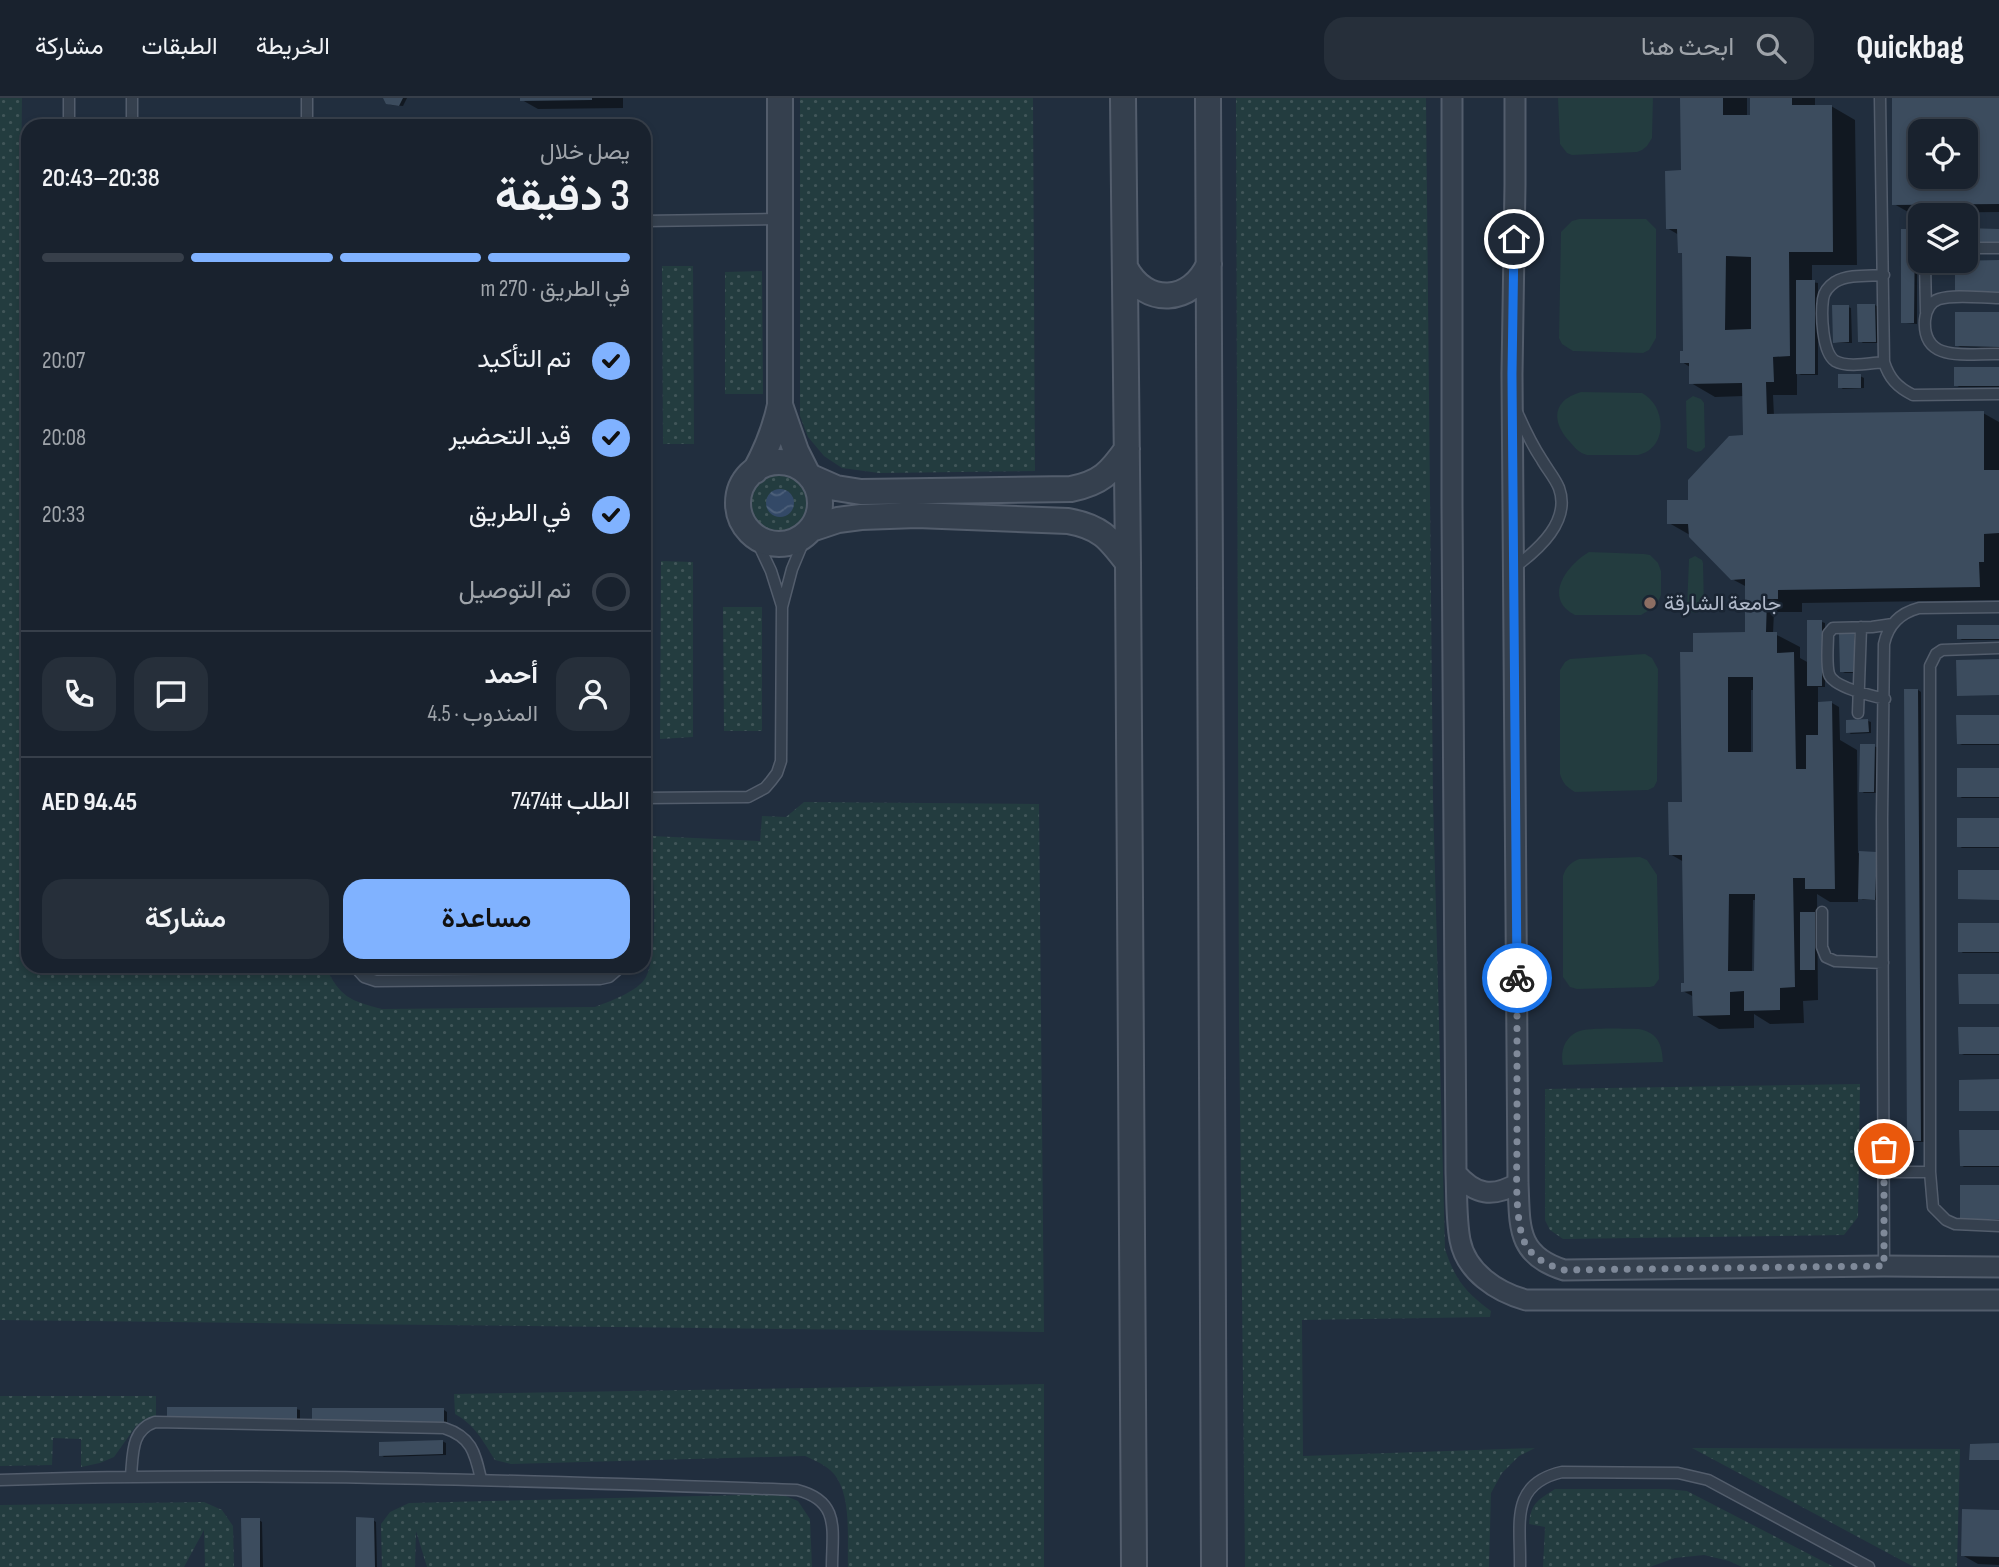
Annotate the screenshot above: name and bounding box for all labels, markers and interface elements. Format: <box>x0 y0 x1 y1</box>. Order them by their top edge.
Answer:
search box <box>1324 17 1814 80</box>
text: Quickbag <box>1856 28 1964 68</box>
icon: search <box>1752 29 1790 67</box>
text: مشاركة <box>35 32 103 61</box>
text: الطبقات <box>141 32 218 61</box>
text: الخريطة <box>256 32 330 61</box>
text: ابحث هنا <box>1641 32 1734 63</box>
map controls <box>1908 119 1978 273</box>
button: locate <box>1908 119 1978 189</box>
text: يصل خلال <box>540 138 630 166</box>
text: 20:38–20:43 <box>42 163 160 194</box>
text: 3 دقيقة <box>495 169 630 224</box>
button: layers <box>1908 203 1978 273</box>
pin <box>1484 209 1544 269</box>
icon: home <box>1495 220 1533 258</box>
text: في الطريق · 270 m <box>480 275 630 303</box>
icon: check <box>592 342 630 380</box>
text: تم التأكيد <box>477 344 571 375</box>
text: 20:07 <box>42 347 85 375</box>
icon: check <box>592 419 630 457</box>
text: قيد التحضير <box>448 421 571 452</box>
text: 20:08 <box>42 424 86 452</box>
icon: check <box>592 496 630 534</box>
text: في الطريق <box>469 498 571 529</box>
text: 20:33 <box>42 501 85 529</box>
text: تم التوصيل <box>459 575 571 606</box>
place label: جامعة الشارقة <box>1664 591 1781 616</box>
marker: جامعة الشارقة <box>1642 595 1658 611</box>
button: phone <box>42 657 116 731</box>
button: chat <box>134 657 208 731</box>
button: person <box>556 657 630 731</box>
text: أحمد <box>485 660 538 691</box>
text: المندوب · 4.5 <box>428 700 538 728</box>
text: الطلب #7474 <box>511 786 630 817</box>
text: AED 94.45 <box>42 787 137 818</box>
button: مشاركة <box>42 879 329 959</box>
button: مساعدة <box>343 879 630 959</box>
courier <box>1482 943 1552 1013</box>
icon: bike <box>1498 959 1536 997</box>
pin <box>1854 1119 1914 1179</box>
icon: bag <box>1865 1130 1903 1168</box>

